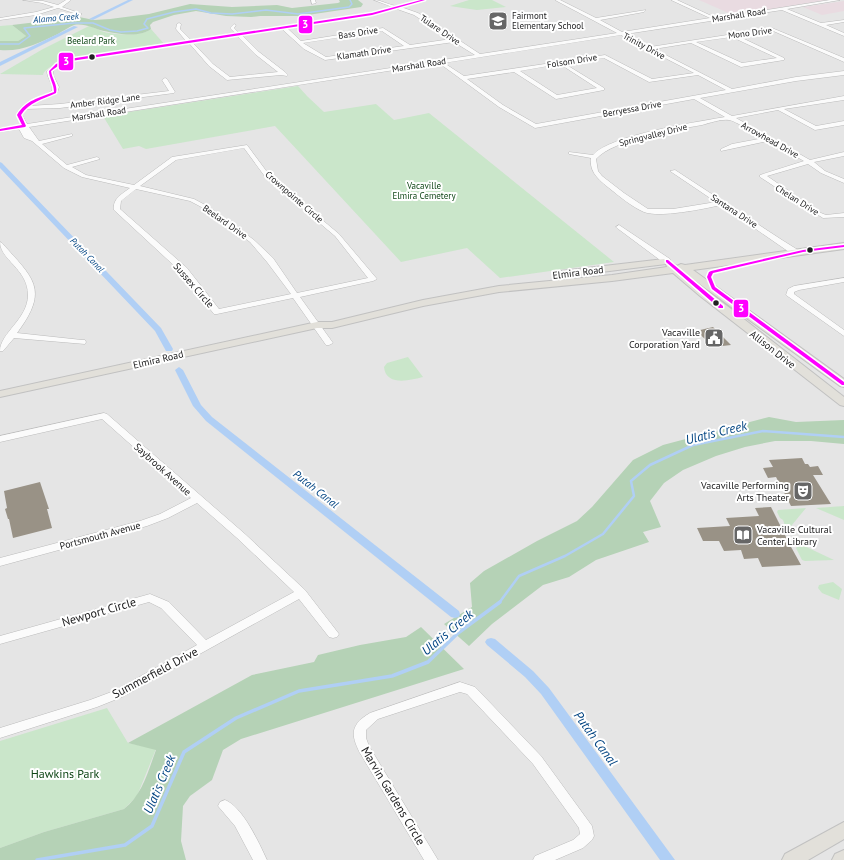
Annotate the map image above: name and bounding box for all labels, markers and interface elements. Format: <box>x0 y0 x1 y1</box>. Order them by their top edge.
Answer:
street label: Marshall Road <box>711 5 767 24</box>
water label: Alamo Creek <box>32 10 80 25</box>
school or university icon: Fairmont Elementary School <box>487 10 509 32</box>
place label: Fairmont Elementary School <box>512 10 584 31</box>
street label: Tulare Drive <box>418 12 463 47</box>
line badge: 3 <box>298 15 313 34</box>
text: 3 <box>302 17 308 31</box>
street label: Bass Drive <box>337 24 379 41</box>
street label: Mono Drive <box>727 24 773 41</box>
street label: Trinity Drive <box>621 30 668 61</box>
park label: Beelard Park <box>67 35 116 46</box>
street label: Klamath Drive <box>336 43 392 62</box>
street label: Folsom Drive <box>546 51 598 70</box>
line badge: 3 <box>58 52 74 71</box>
unlabelled marker <box>87 52 97 62</box>
text: 3 <box>63 54 69 68</box>
street label: Marshall Road <box>391 55 447 74</box>
street label: Amber Ridge Lane <box>69 91 141 110</box>
street label: Berryessa Drive <box>602 98 662 119</box>
street label: Marshall Road <box>71 104 127 123</box>
street label: Arrowhead Drive <box>740 119 801 160</box>
street label: Springvalley Drive <box>618 121 688 148</box>
street label: Crownpointe Circle <box>263 168 326 225</box>
park label: Vacaville Elmira Cemetery <box>392 180 456 201</box>
street label: Chelan Drive <box>773 182 821 218</box>
street label: Santana Drive <box>709 191 760 230</box>
street label: Beelard Drive <box>201 202 250 241</box>
water label: Putah Canal <box>68 235 107 275</box>
unlabelled marker <box>805 245 815 255</box>
street label: Sussex Circle <box>170 260 217 311</box>
street label: Elmira Road <box>552 263 604 282</box>
unlabelled marker <box>711 298 721 308</box>
line badge: 3 <box>733 299 749 318</box>
text: 3 <box>738 301 744 315</box>
place label: Vacaville Corporation Yard <box>629 326 700 351</box>
public building icon: Vacaville Corporation Yard <box>703 327 725 349</box>
street label: Allison Drive <box>747 327 798 371</box>
street label: Elmira Road <box>132 347 185 372</box>
water label: Ulatis Creek <box>684 416 750 448</box>
street label: Saybrook Avenue <box>131 440 194 498</box>
water label: Putah Canal <box>290 467 342 511</box>
place label: Vacaville Performing Arts Theater <box>700 479 790 504</box>
theatre icon: Vacaville Performing Arts Theater <box>792 480 814 502</box>
street label: Portsmouth Avenue <box>58 518 142 553</box>
place label: Vacaville Cultural Center Library <box>756 523 832 548</box>
library icon: Vacaville Cultural Center Library <box>732 524 754 546</box>
street label: Newport Circle <box>60 594 138 629</box>
water label: Ulatis Creek <box>418 605 478 659</box>
street label: Summerfield Drive <box>109 644 200 702</box>
water label: Putah Canal <box>570 707 622 769</box>
street label: Marvin Gardens Circle <box>358 744 429 848</box>
water label: Ulatis Creek <box>139 751 180 816</box>
park label: Hawkins Park <box>31 766 100 781</box>

